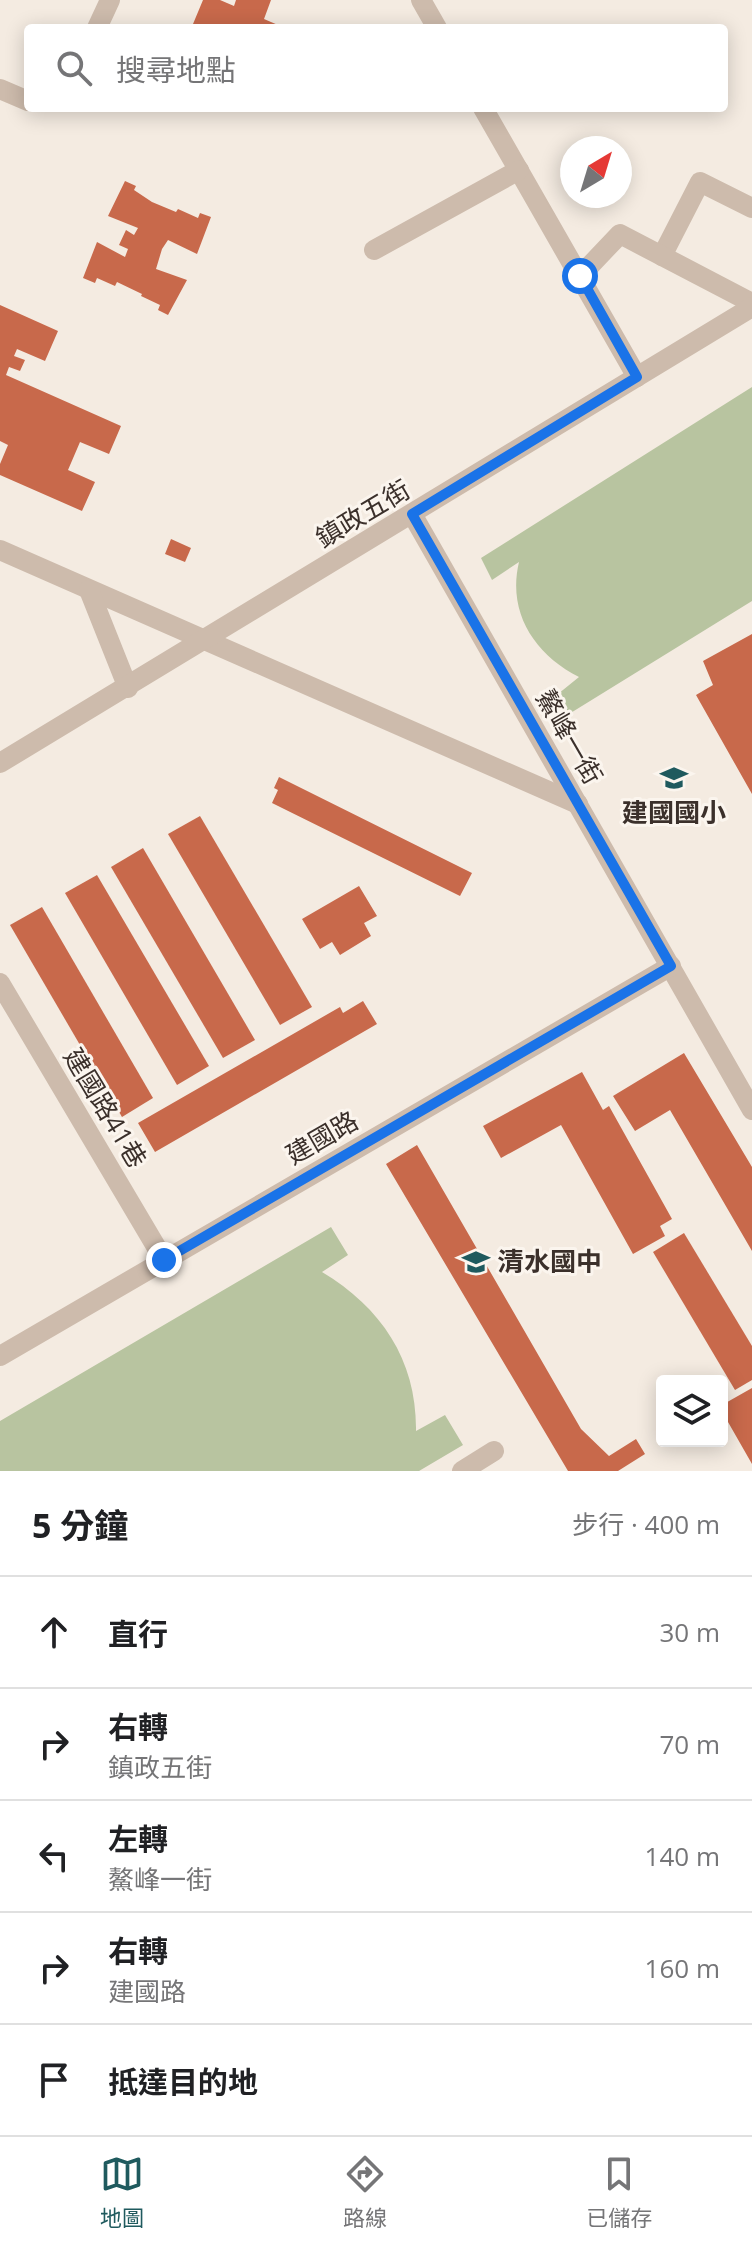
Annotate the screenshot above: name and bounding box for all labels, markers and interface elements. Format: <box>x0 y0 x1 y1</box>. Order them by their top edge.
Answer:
search box <box>24 24 728 112</box>
icon: search <box>52 46 96 90</box>
text: 搜尋地點 <box>116 49 236 90</box>
north arrow <box>560 136 632 208</box>
route start <box>562 258 598 294</box>
street label: 鎮政五街 <box>309 471 416 555</box>
street label: 鰲峰一街 <box>528 682 611 791</box>
school or university icon: 建國國小 <box>659 763 689 793</box>
place label: 建國國小 <box>622 794 726 830</box>
street label: 建國路41巷 <box>56 1041 156 1174</box>
street label: 建國路 <box>279 1102 364 1172</box>
route end <box>146 1242 182 1278</box>
place label: 清水國中 <box>498 1243 602 1279</box>
school or university icon: 清水國中 <box>461 1247 491 1277</box>
map controls <box>656 1375 728 1447</box>
button: layers <box>656 1375 728 1447</box>
text: 5 分鐘 <box>32 1502 128 1548</box>
text: 步行 · 400 m <box>572 1506 720 1542</box>
icon: ahead <box>32 1610 76 1654</box>
text: 直行 <box>108 1613 168 1654</box>
text: 30 m <box>659 1614 720 1650</box>
text: 右轉 <box>108 1706 168 1747</box>
icon: right <box>32 1722 76 1766</box>
text: 70 m <box>659 1726 720 1762</box>
text: 鎮政五街 <box>108 1749 212 1785</box>
text: 左轉 <box>108 1818 168 1859</box>
icon: left <box>32 1834 76 1878</box>
text: 140 m <box>645 1838 720 1874</box>
text: 鰲峰一街 <box>108 1861 212 1897</box>
text: 右轉 <box>108 1930 168 1971</box>
icon: right <box>32 1946 76 1990</box>
text: 160 m <box>645 1950 720 1986</box>
text: 建國路 <box>108 1973 186 2009</box>
icon: arrive <box>32 2058 76 2102</box>
text: 抵達目的地 <box>108 2061 258 2102</box>
tab: 地圖 <box>100 2152 144 2232</box>
tab: 路線 <box>343 2152 387 2232</box>
tab: 已儲存 <box>586 2152 652 2232</box>

